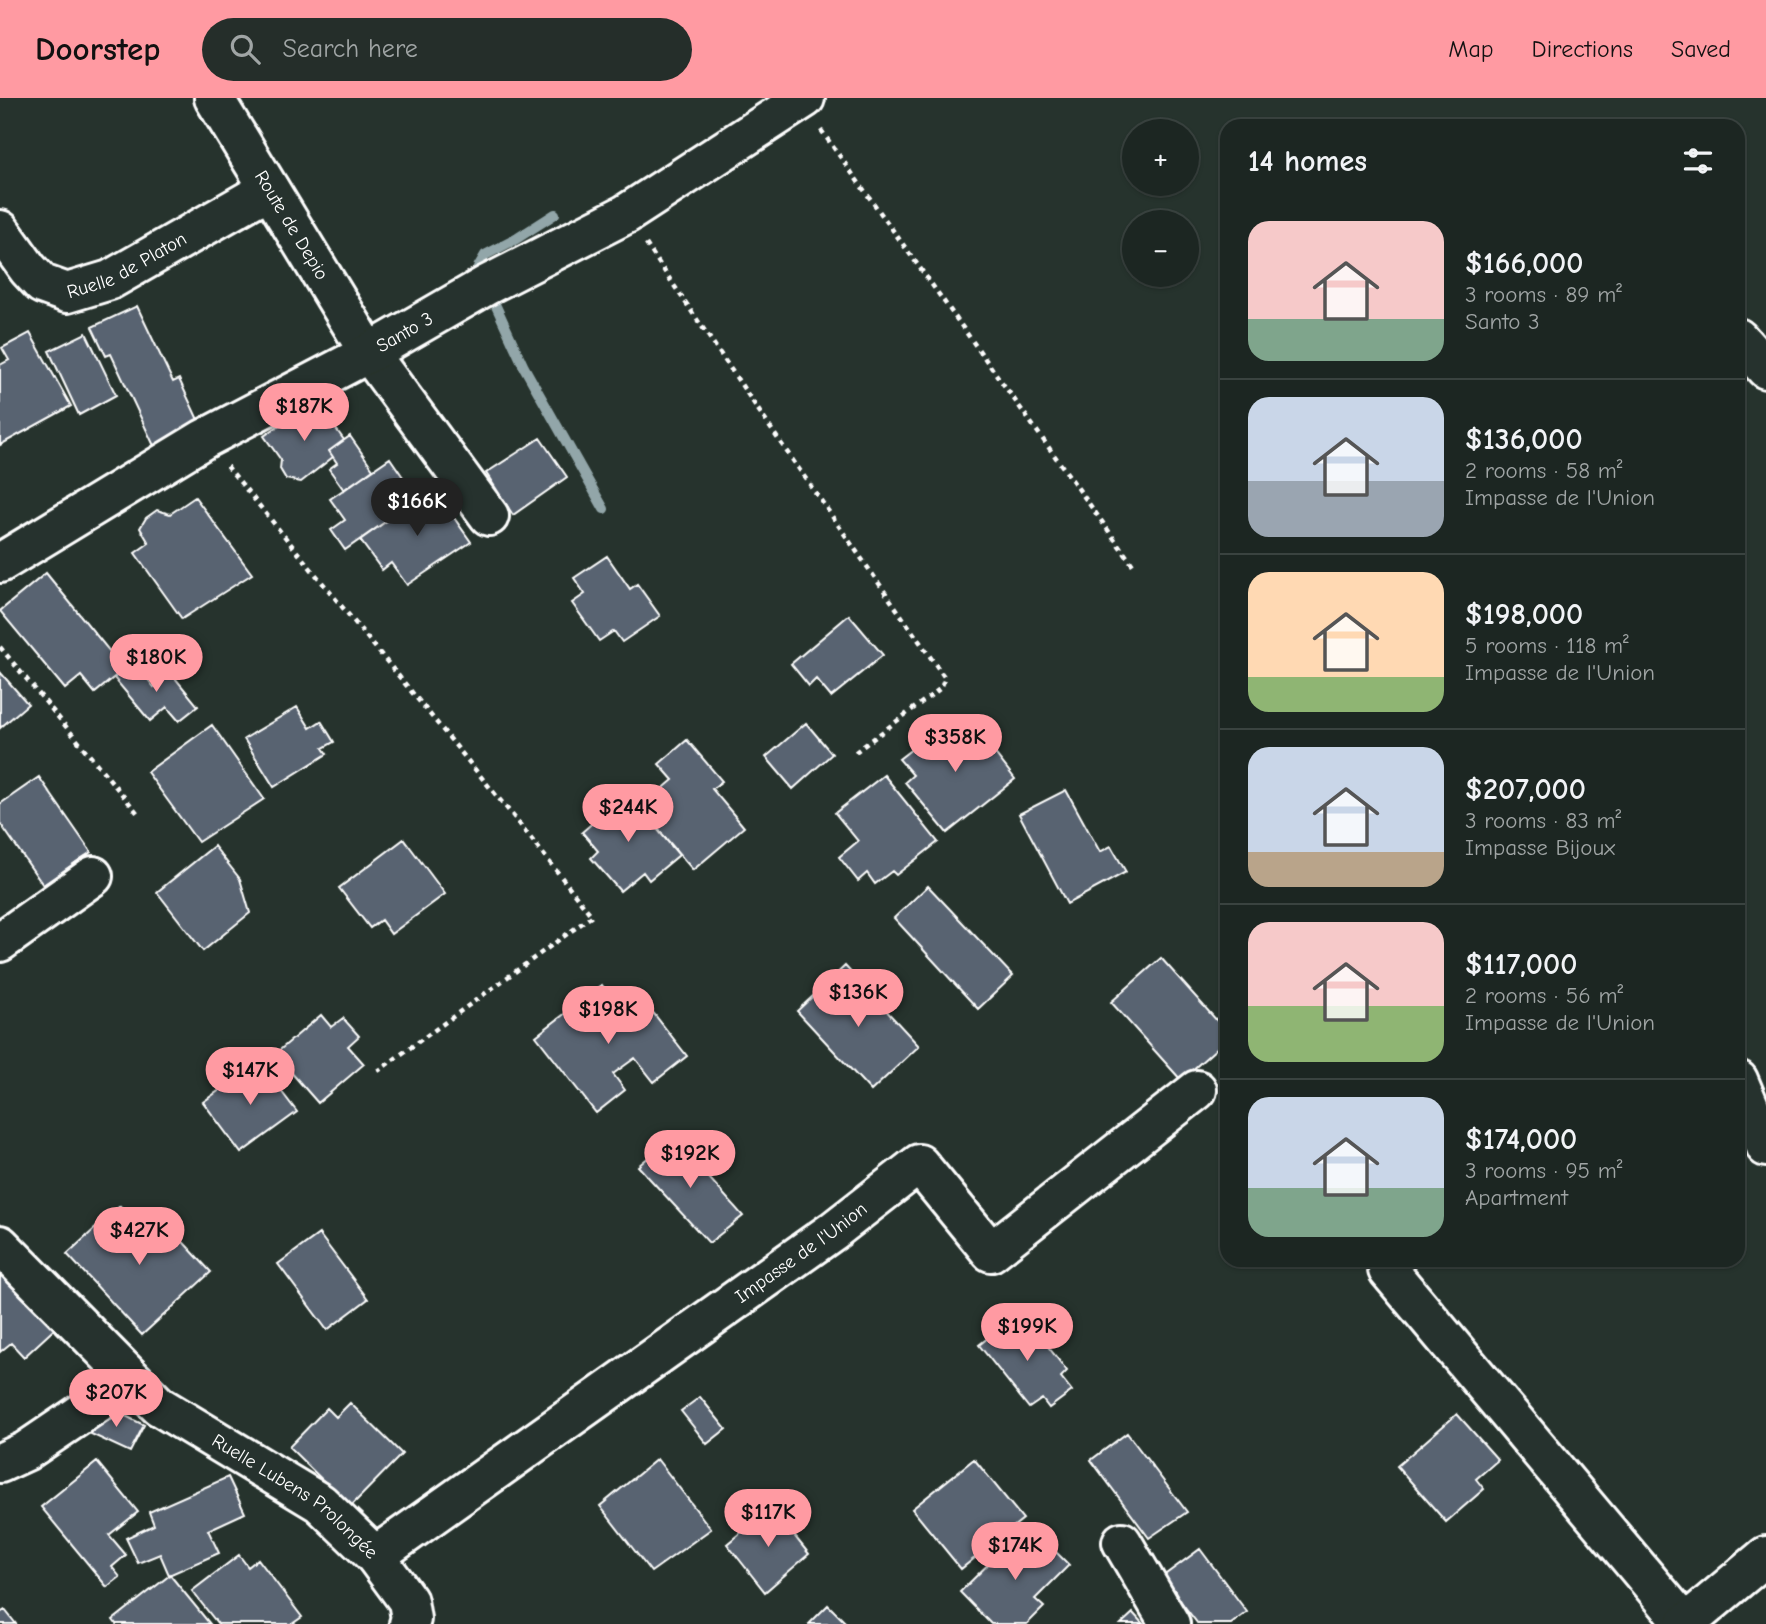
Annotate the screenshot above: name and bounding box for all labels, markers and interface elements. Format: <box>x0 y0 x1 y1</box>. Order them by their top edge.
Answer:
search box <box>202 18 692 81</box>
text: Doorstep <box>35 30 160 68</box>
icon: search <box>226 30 264 68</box>
text: Search here <box>282 34 418 64</box>
text: Map <box>1448 35 1494 63</box>
text: Directions <box>1532 35 1633 63</box>
text: Saved <box>1671 35 1731 63</box>
map controls <box>1122 119 1199 287</box>
button: + <box>1122 119 1199 196</box>
icon: filters <box>1679 142 1717 180</box>
text: 14 homes <box>1248 144 1367 179</box>
street label: Route de Depio <box>250 167 333 284</box>
button: − <box>1122 210 1199 287</box>
street label: Ruelle de Platon <box>64 228 190 303</box>
text: $166,000 <box>1465 246 1583 281</box>
icon: home <box>1304 249 1388 333</box>
text: 3 rooms · 89 m² <box>1465 281 1622 308</box>
street label: Santo 3 <box>372 307 437 357</box>
text: Santo 3 <box>1465 308 1540 335</box>
pin: $187K <box>255 384 353 443</box>
text: $187K <box>275 392 333 419</box>
text: $136,000 <box>1465 422 1583 457</box>
icon: home <box>1304 425 1388 509</box>
text: 2 rooms · 58 m² <box>1465 457 1623 484</box>
pin: $166K <box>368 478 466 538</box>
text: Impasse de l'Union <box>1465 484 1655 511</box>
text: $166K <box>387 487 447 514</box>
text: $198,000 <box>1465 597 1583 632</box>
icon: home <box>1304 600 1388 684</box>
text: 5 rooms · 118 m² <box>1465 632 1629 659</box>
pin: $180K <box>107 634 205 694</box>
text: $180K <box>126 643 186 670</box>
text: Impasse de l'Union <box>1465 659 1655 686</box>
pin: $358K <box>906 714 1004 774</box>
text: $358K <box>924 723 986 750</box>
text: $207,000 <box>1465 772 1586 807</box>
icon: home <box>1304 775 1388 859</box>
pin: $244K <box>579 784 677 844</box>
text: $244K <box>598 793 658 820</box>
text: 3 rooms · 83 m² <box>1465 807 1621 834</box>
text: Impasse Bijoux <box>1465 834 1615 861</box>
text: $117,000 <box>1465 947 1577 982</box>
icon: home <box>1304 950 1388 1034</box>
pin: $136K <box>809 970 907 1029</box>
text: $136K <box>828 978 888 1005</box>
text: 2 rooms · 56 m² <box>1465 982 1623 1009</box>
pin: $198K <box>559 986 657 1046</box>
text: $198K <box>578 995 638 1022</box>
text: Impasse de l'Union <box>1465 1009 1655 1036</box>
pin: $147K <box>201 1048 299 1107</box>
text: $147K <box>222 1056 278 1083</box>
text: $174,000 <box>1465 1122 1577 1157</box>
icon: home <box>1304 1125 1388 1209</box>
pin: $192K <box>641 1130 739 1190</box>
text: $192K <box>660 1139 720 1166</box>
text: 3 rooms · 95 m² <box>1465 1157 1623 1184</box>
text: Apartment <box>1465 1184 1568 1211</box>
street label: Impasse de l'Union <box>731 1198 871 1308</box>
pin: $427K <box>90 1208 188 1267</box>
text: $427K <box>109 1216 169 1243</box>
pin: $199K <box>978 1304 1076 1363</box>
text: $199K <box>997 1312 1057 1339</box>
pin: $207K <box>67 1370 165 1429</box>
text: $207K <box>85 1378 147 1405</box>
street label: Ruelle Lubens Prolongée <box>208 1429 382 1564</box>
pin: $117K <box>719 1490 817 1549</box>
text: $117K <box>740 1498 796 1525</box>
pin: $174K <box>966 1522 1064 1582</box>
text: $174K <box>987 1531 1043 1558</box>

